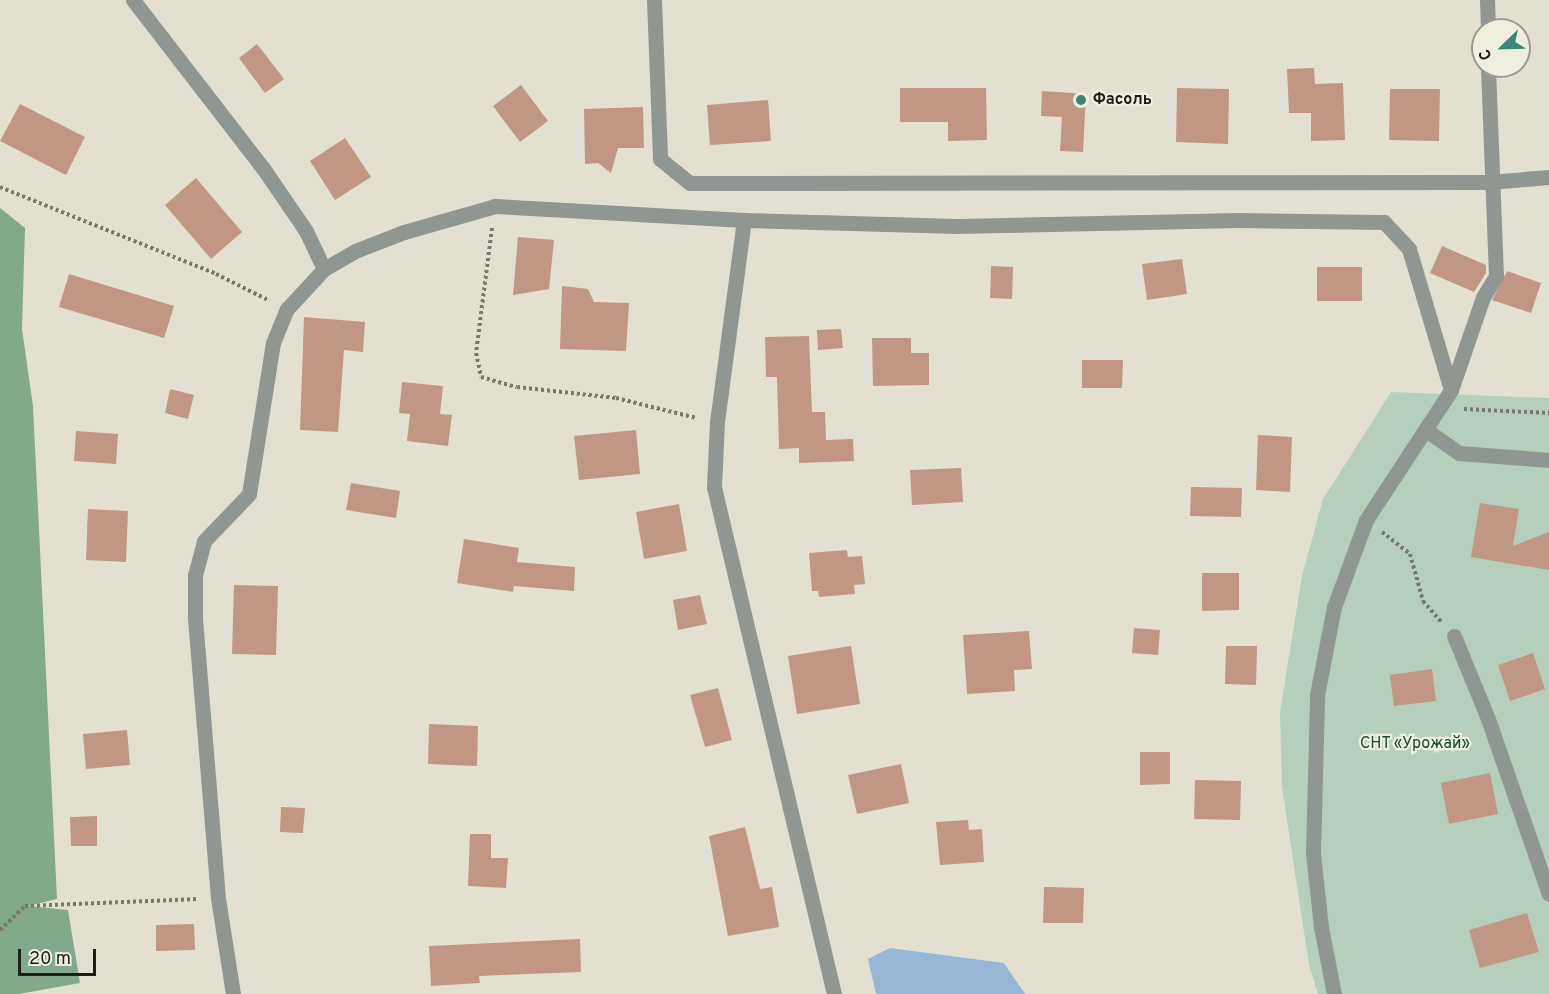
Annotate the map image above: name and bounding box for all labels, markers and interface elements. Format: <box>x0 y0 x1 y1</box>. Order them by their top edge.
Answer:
north arrow <box>1471 18 1531 78</box>
text: С <box>1475 46 1497 63</box>
place label: Фасоль <box>1093 90 1152 110</box>
marker: Фасоль <box>1074 93 1088 107</box>
park label: СНТ «Урожай» <box>1360 734 1470 754</box>
scale bar <box>21 937 99 975</box>
text: 20 m <box>29 948 71 971</box>

